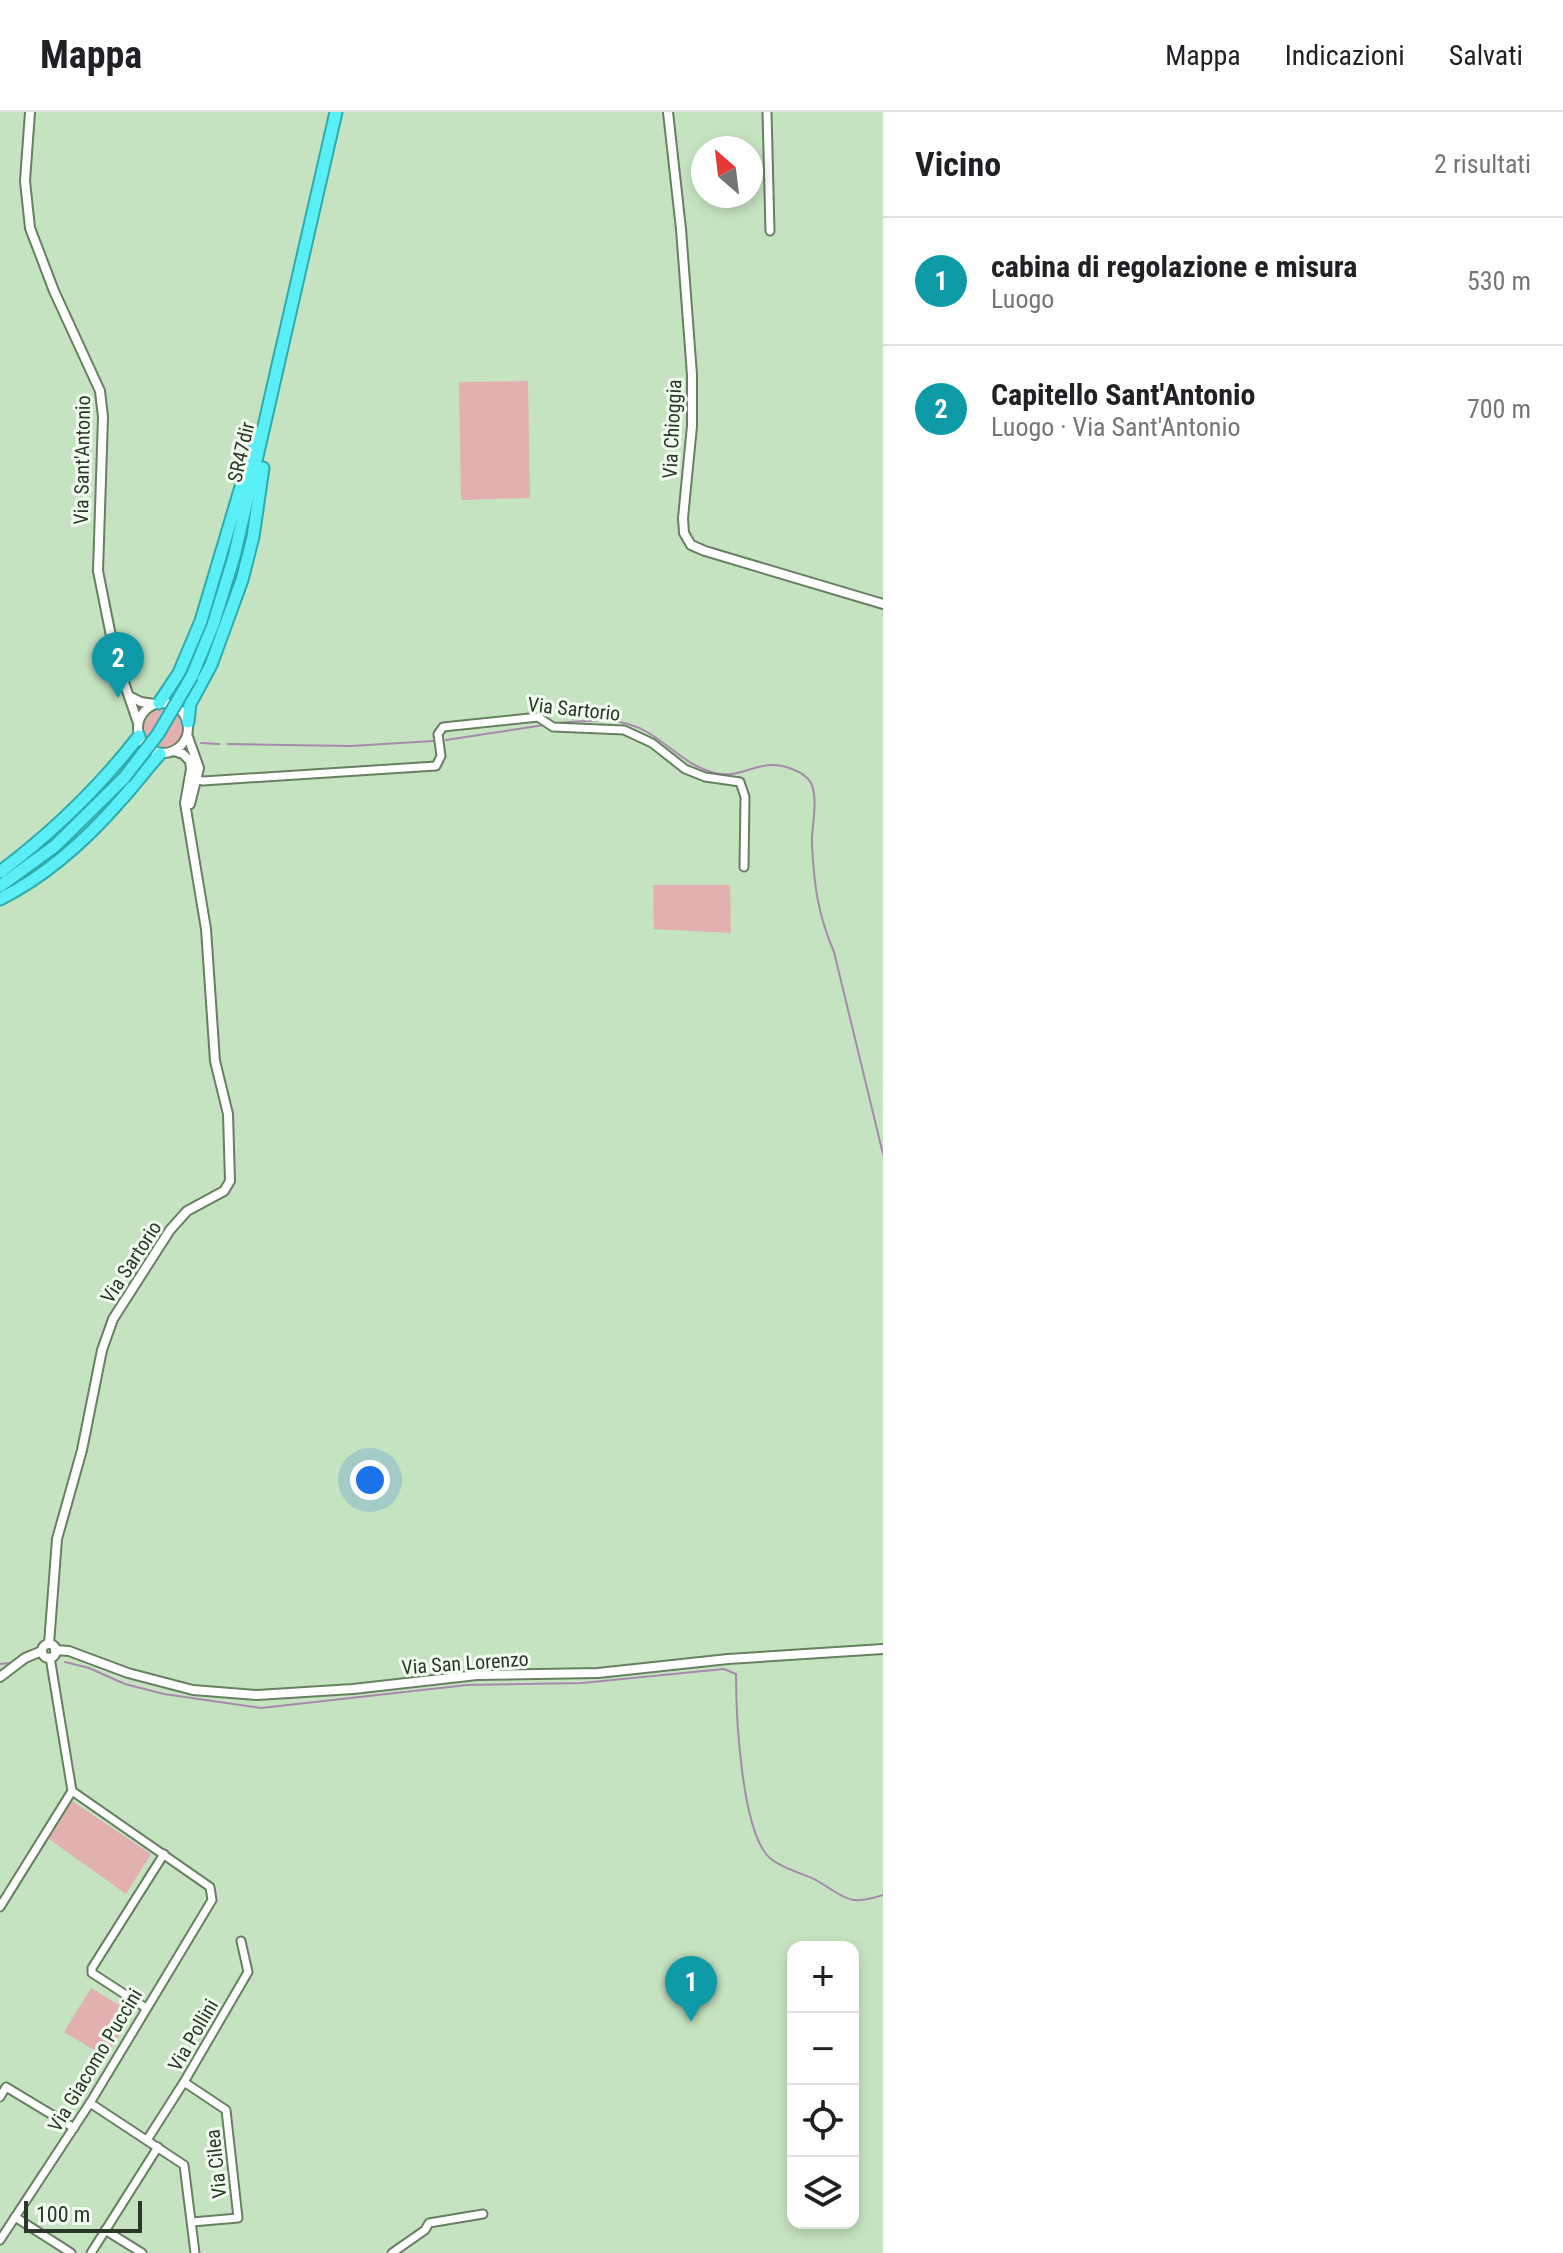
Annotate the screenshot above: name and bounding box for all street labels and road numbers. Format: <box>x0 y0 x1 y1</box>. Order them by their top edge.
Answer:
street label: Via Chioggia <box>657 379 687 479</box>
street label: Via Sant'Antonio <box>69 395 95 525</box>
street label: SR47dir <box>222 419 260 485</box>
street label: Via Sartorio <box>527 692 621 726</box>
street label: Via Sartorio <box>96 1216 166 1308</box>
street label: Via San Lorenzo <box>401 1647 529 1679</box>
street label: Via Giacomo Puccini <box>43 1984 147 2136</box>
street label: Via Pollini <box>163 1995 223 2075</box>
street label: Via Cilea <box>200 2128 232 2200</box>

